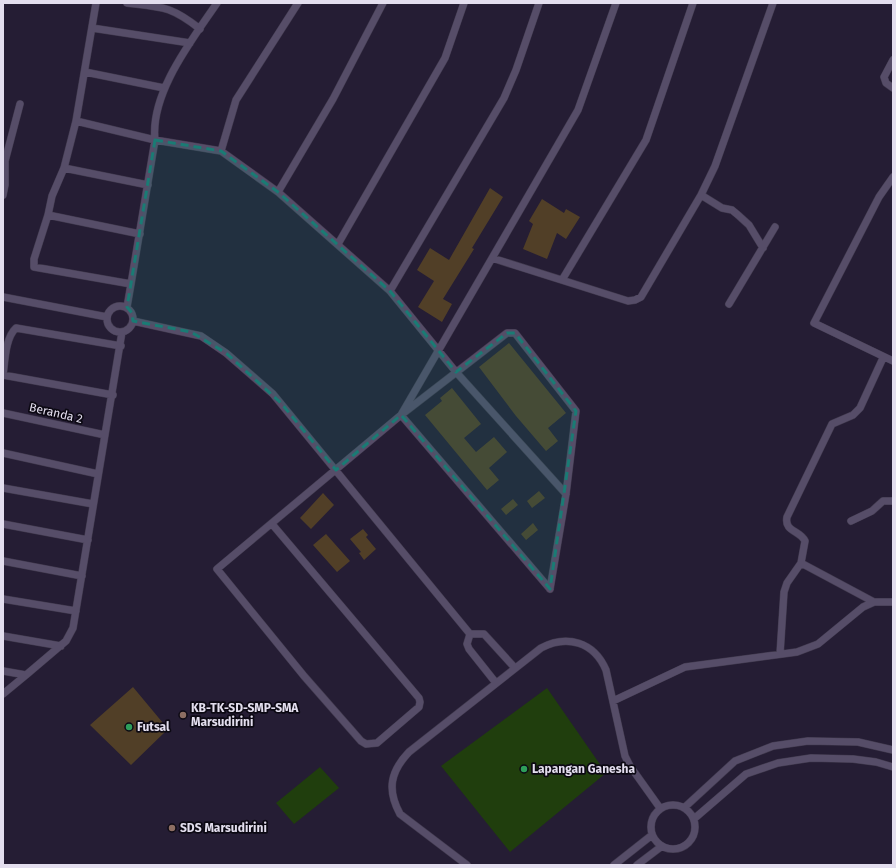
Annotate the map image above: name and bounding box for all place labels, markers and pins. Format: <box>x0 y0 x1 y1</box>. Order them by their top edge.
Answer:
place label: KB-TK-SD-SMP-SMA Marsudirini <box>191 701 299 729</box>
marker: KB-TK-SD-SMP-SMA Marsudirini <box>178 710 188 720</box>
place label: Futsal <box>137 720 170 734</box>
marker: Futsal <box>124 722 134 732</box>
place label: Lapangan Ganesha <box>532 762 635 776</box>
marker: Lapangan Ganesha <box>519 764 529 774</box>
place label: SDS Marsudirini <box>180 821 267 835</box>
marker: SDS Marsudirini <box>167 823 177 833</box>

